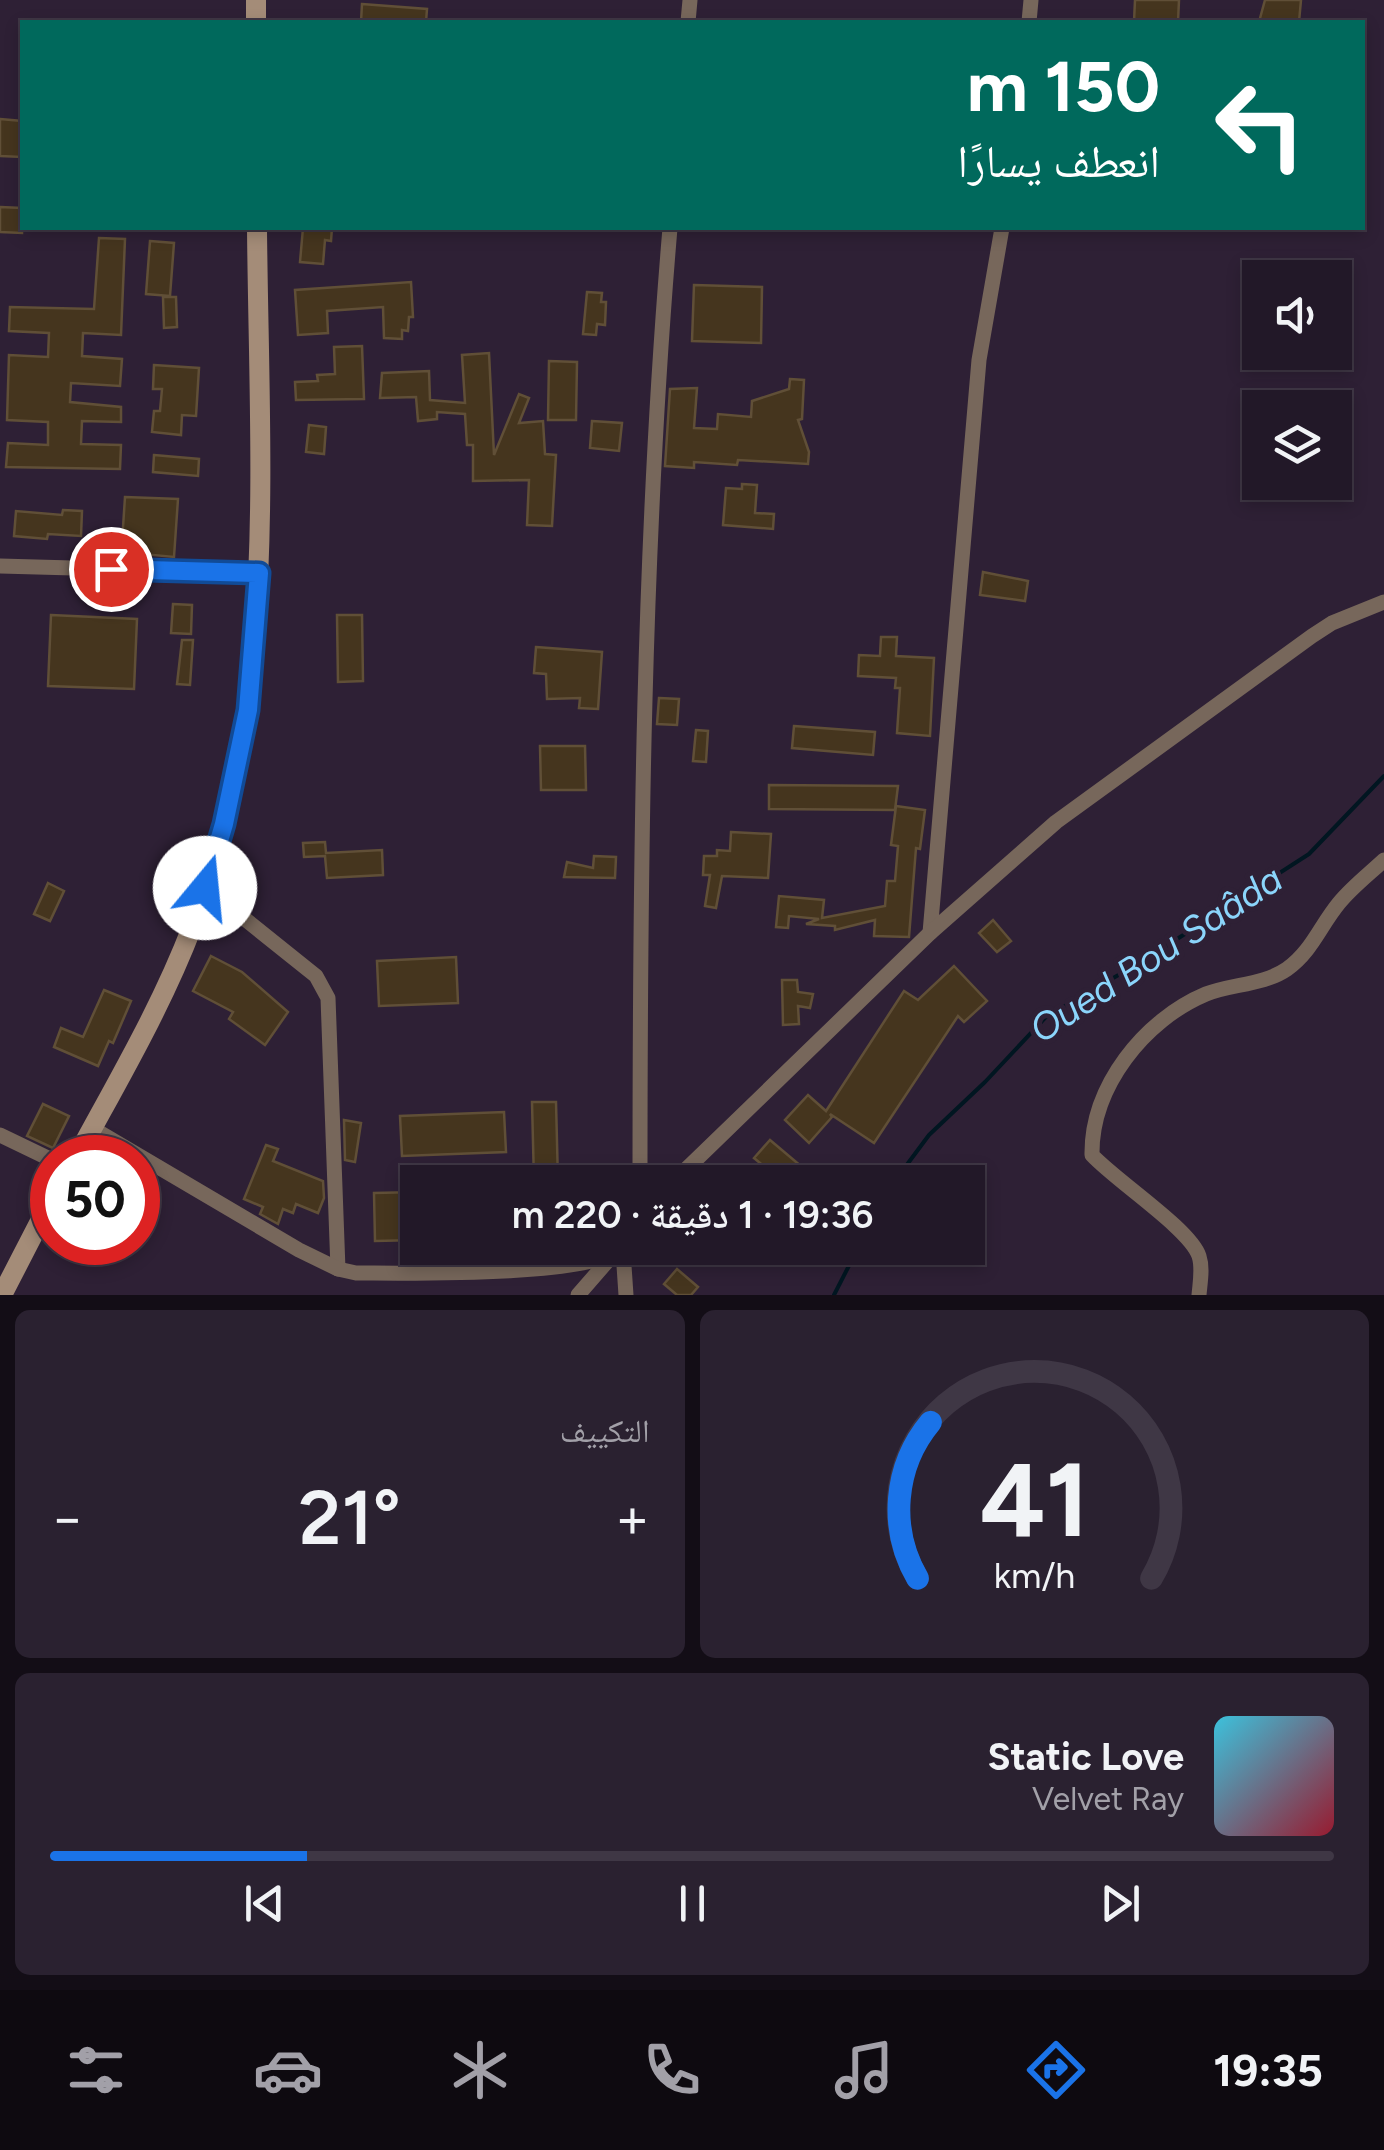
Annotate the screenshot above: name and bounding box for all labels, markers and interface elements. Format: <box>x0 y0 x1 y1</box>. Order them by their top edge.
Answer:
text: 150 m <box>967 44 1160 129</box>
icon: left <box>1195 60 1325 190</box>
text: انعطف يسارًا <box>957 134 1160 188</box>
map controls <box>1242 260 1352 500</box>
button: sound <box>1242 260 1352 370</box>
button: layers <box>1242 390 1352 500</box>
pin <box>69 527 154 612</box>
icon: arrive <box>84 542 139 597</box>
position arrow <box>153 836 257 940</box>
water label: Oued Bou Saâda <box>1021 855 1291 1053</box>
speed limit sign: 50 <box>30 1135 160 1265</box>
text: 19:36 · 1 دقيقة · 220 m <box>512 1192 873 1238</box>
text: التكييف <box>560 1412 650 1450</box>
text: 41 <box>979 1437 1089 1562</box>
text: 21° <box>299 1473 401 1563</box>
text: − <box>50 1485 84 1551</box>
text: + <box>615 1485 650 1551</box>
text: km/h <box>993 1554 1075 1597</box>
text: Static Love <box>988 1734 1184 1780</box>
text: Velvet Ray <box>1032 1780 1184 1818</box>
icon: previous <box>237 1876 292 1931</box>
icon: pause <box>665 1876 720 1931</box>
icon: next <box>1093 1876 1148 1931</box>
icon: filters <box>61 2035 131 2105</box>
icon: car <box>253 2035 323 2105</box>
icon: climate <box>445 2035 515 2105</box>
icon: phone <box>637 2035 707 2105</box>
icon: music <box>829 2035 899 2105</box>
icon: directions <box>1021 2035 1091 2105</box>
text: 19:35 <box>1213 2043 1323 2097</box>

